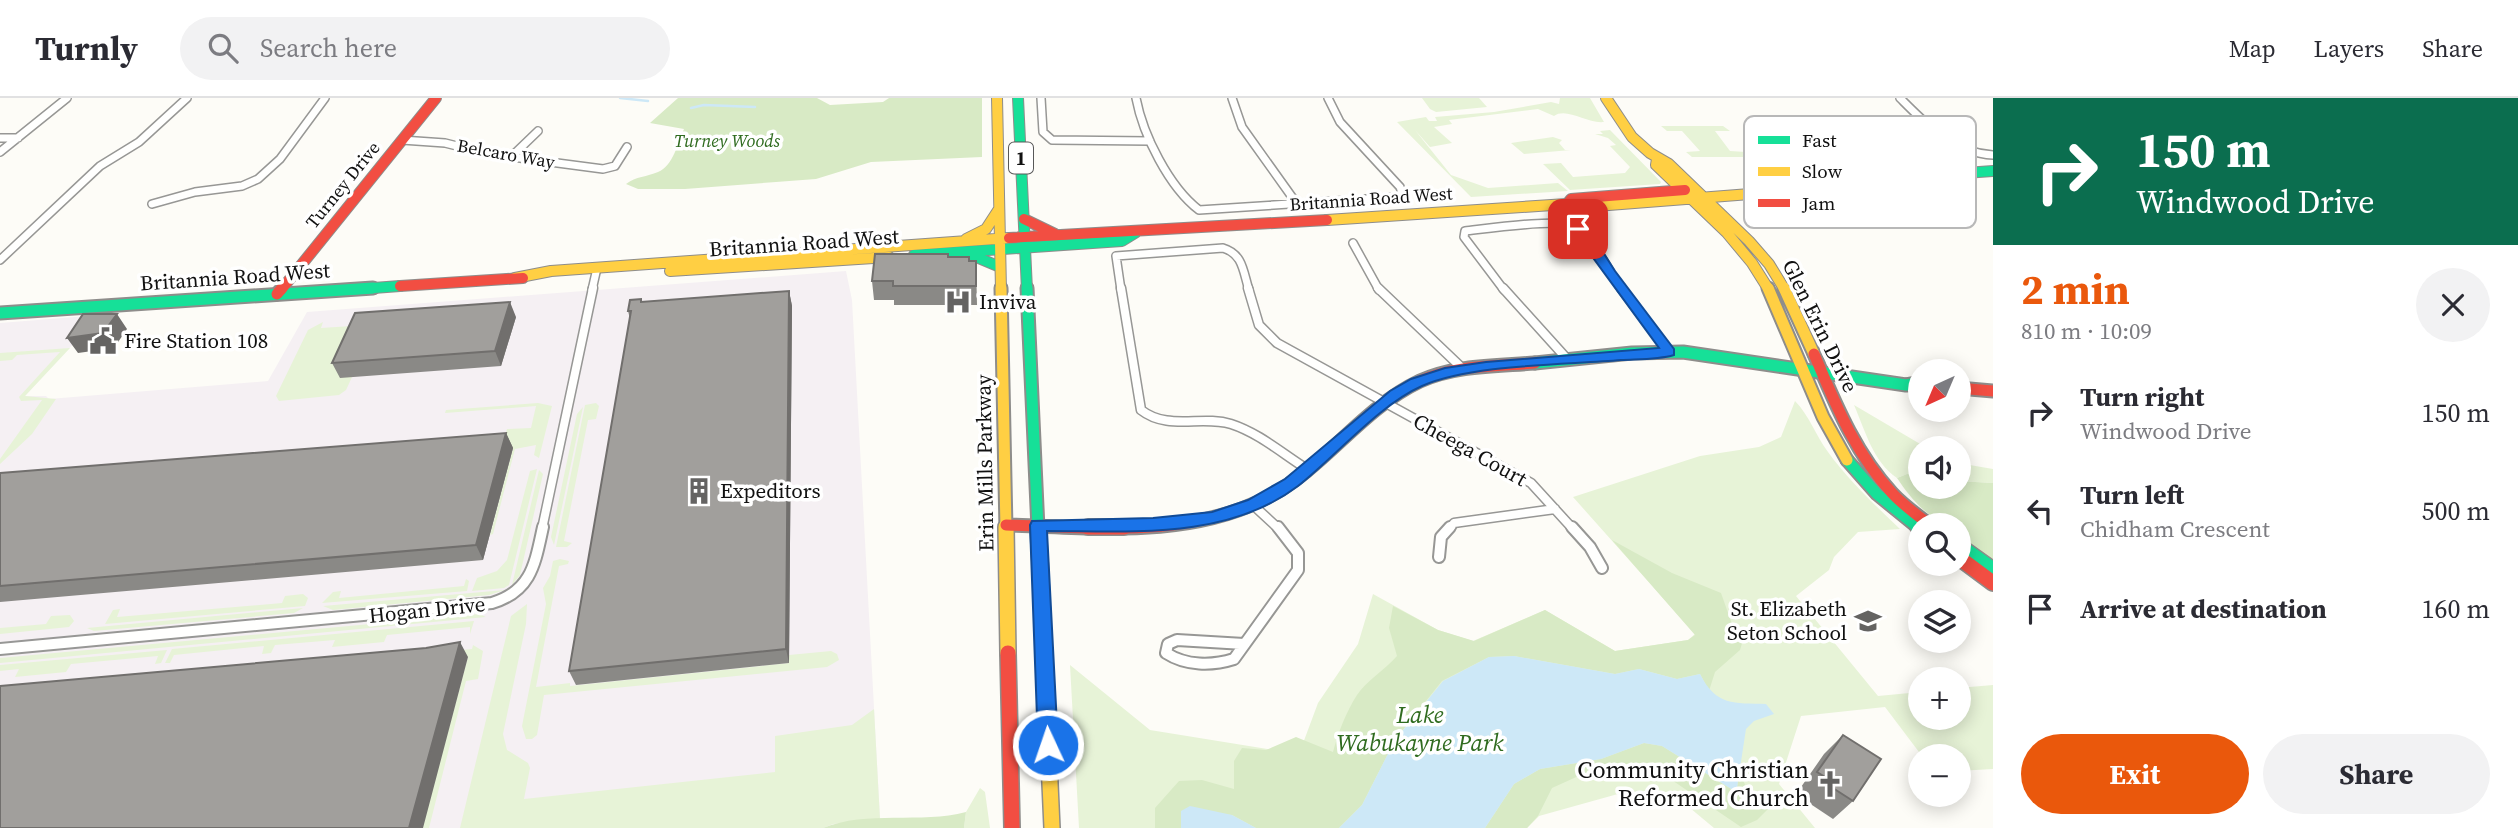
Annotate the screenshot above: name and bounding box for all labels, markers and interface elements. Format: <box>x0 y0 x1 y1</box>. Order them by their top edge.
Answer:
search box <box>180 17 670 80</box>
text: Turnly <box>35 26 138 71</box>
icon: search <box>204 29 242 67</box>
text: Search here <box>260 30 397 66</box>
text: Map <box>2229 32 2276 65</box>
text: Layers <box>2314 32 2384 65</box>
text: Share <box>2422 32 2483 65</box>
legend <box>1744 116 1976 228</box>
text: 150 m <box>2136 116 2271 183</box>
icon: right <box>2021 126 2112 217</box>
text: Fast <box>1802 127 1837 153</box>
park label: Turney Woods <box>674 128 781 153</box>
street label: Belcaro Way <box>455 133 558 175</box>
street label: Turney Drive <box>300 136 385 233</box>
road number: 1 <box>1009 142 1033 174</box>
text: Slow <box>1802 158 1843 184</box>
street label: Britannia Road West <box>1289 180 1453 217</box>
text: Windwood Drive <box>2136 180 2375 224</box>
text: Jam <box>1801 190 1835 216</box>
pin <box>1548 199 1608 259</box>
icon: arrive <box>1559 210 1597 248</box>
street label: Britannia Road West <box>708 221 900 264</box>
street label: Glen Erin Drive <box>1776 254 1865 397</box>
street label: Britannia Road West <box>139 255 331 298</box>
text: 2 min <box>2021 260 2130 318</box>
button: close <box>2416 268 2490 342</box>
hospital icon: Inviva <box>943 287 973 317</box>
place label: Inviva <box>979 287 1037 316</box>
text: 810 m · 10:09 <box>2021 315 2152 347</box>
public building icon: Fire Station 108 <box>88 326 118 356</box>
place label: Fire Station 108 <box>124 326 268 355</box>
north arrow <box>1908 359 1970 422</box>
map controls <box>1908 359 1971 807</box>
street label: Erin Mills Parkway <box>968 374 1001 552</box>
text: Turn right <box>2080 379 2204 415</box>
icon: right <box>2021 394 2059 432</box>
text: 150 m <box>2422 395 2490 431</box>
street label: Cheega Court <box>1408 406 1533 493</box>
text: Windwood Drive <box>2080 415 2251 447</box>
button: sound <box>1908 436 1971 499</box>
building icon: Expeditors <box>684 476 714 506</box>
place label: Expeditors <box>720 476 821 505</box>
text: Turn left <box>2080 477 2184 513</box>
icon: left <box>2021 492 2059 530</box>
text: 500 m <box>2422 493 2490 529</box>
button: search <box>1908 513 1971 576</box>
text: Chidham Crescent <box>2080 513 2270 545</box>
street label: Hogan Drive <box>367 589 487 630</box>
button: layers <box>1908 590 1971 653</box>
icon: arrive <box>2021 590 2059 628</box>
text: Arrive at destination <box>2080 591 2327 627</box>
text: 160 m <box>2422 591 2490 627</box>
place label: St. Elizabeth Seton School <box>1727 594 1847 647</box>
school or university icon: St. Elizabeth Seton School <box>1853 606 1883 636</box>
button: + <box>1908 667 1971 730</box>
park label: Lake Wabukayne Park <box>1336 698 1504 759</box>
position arrow <box>1011 708 1085 782</box>
button: Exit <box>2021 734 2249 814</box>
button: Share <box>2263 734 2490 814</box>
button: − <box>1908 744 1971 807</box>
place label: Community Christian Reformed Church <box>1577 753 1809 814</box>
church icon: Community Christian Reformed Church <box>1815 769 1845 799</box>

